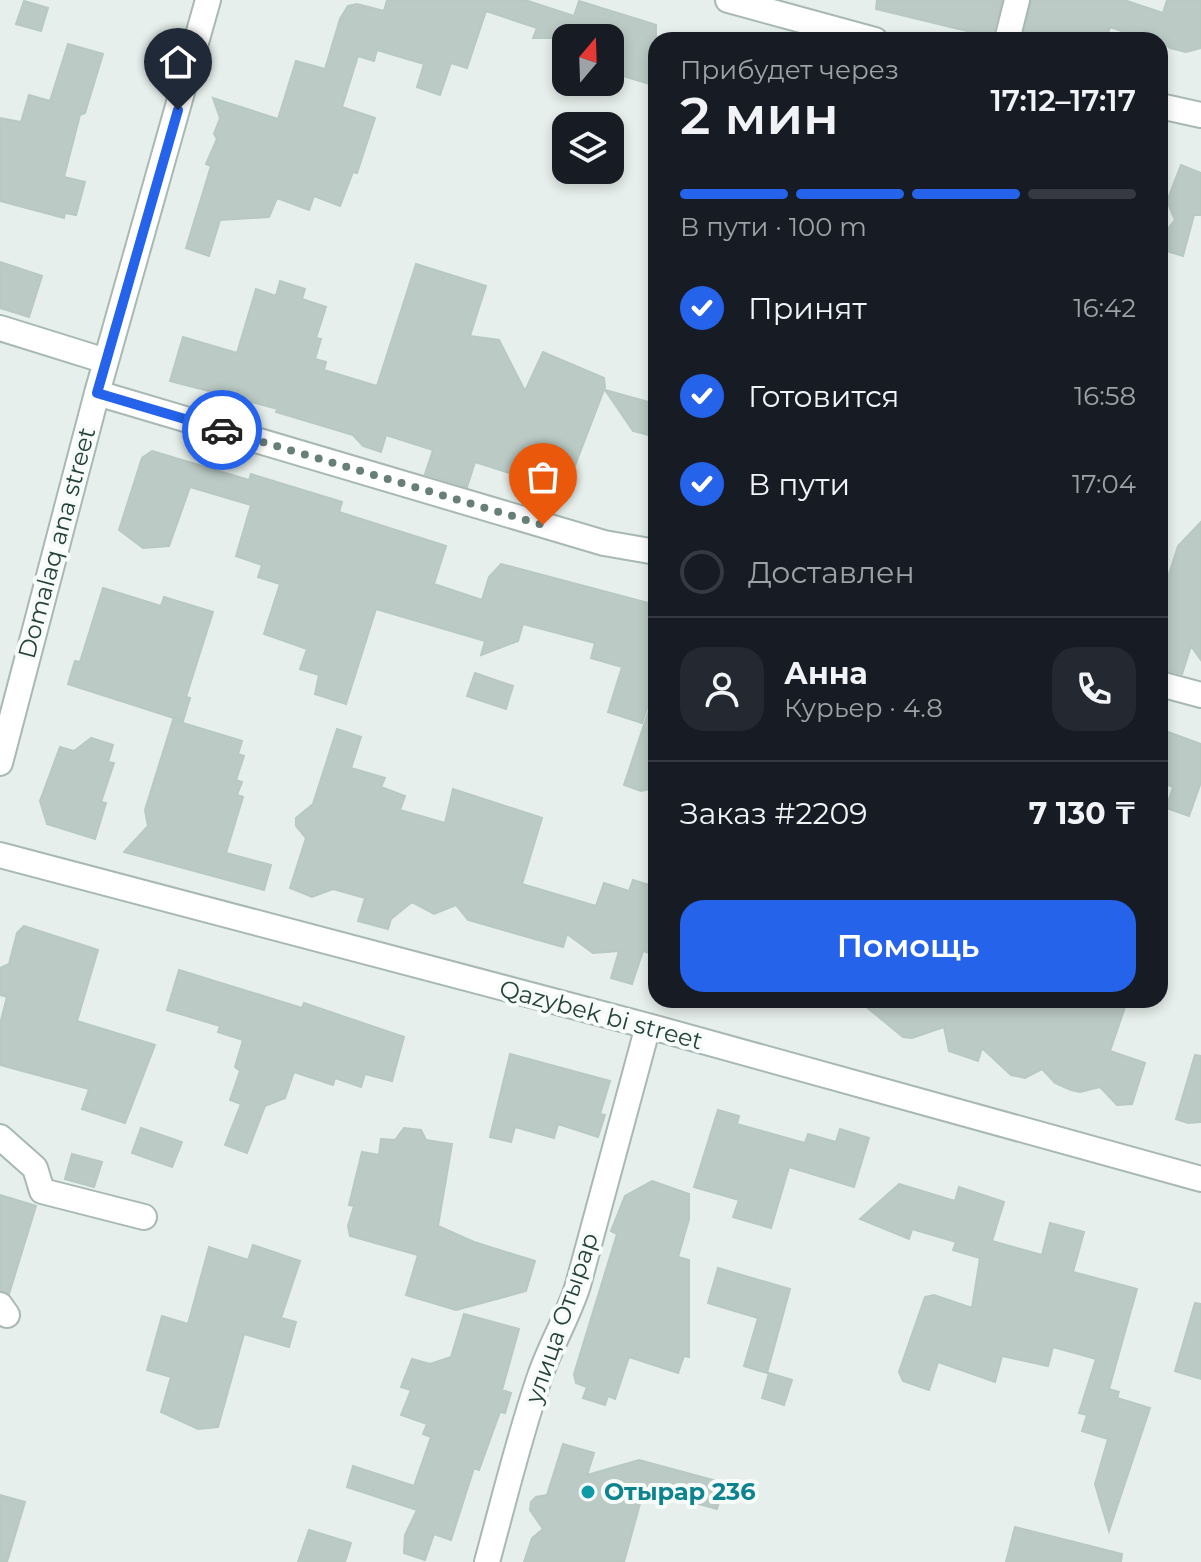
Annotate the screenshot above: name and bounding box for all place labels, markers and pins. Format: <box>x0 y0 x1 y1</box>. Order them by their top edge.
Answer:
pin <box>144 28 212 110</box>
pin <box>509 443 577 525</box>
place label: Отырар 236 <box>604 1477 756 1506</box>
marker: Отырар 236 <box>579 1483 597 1501</box>

